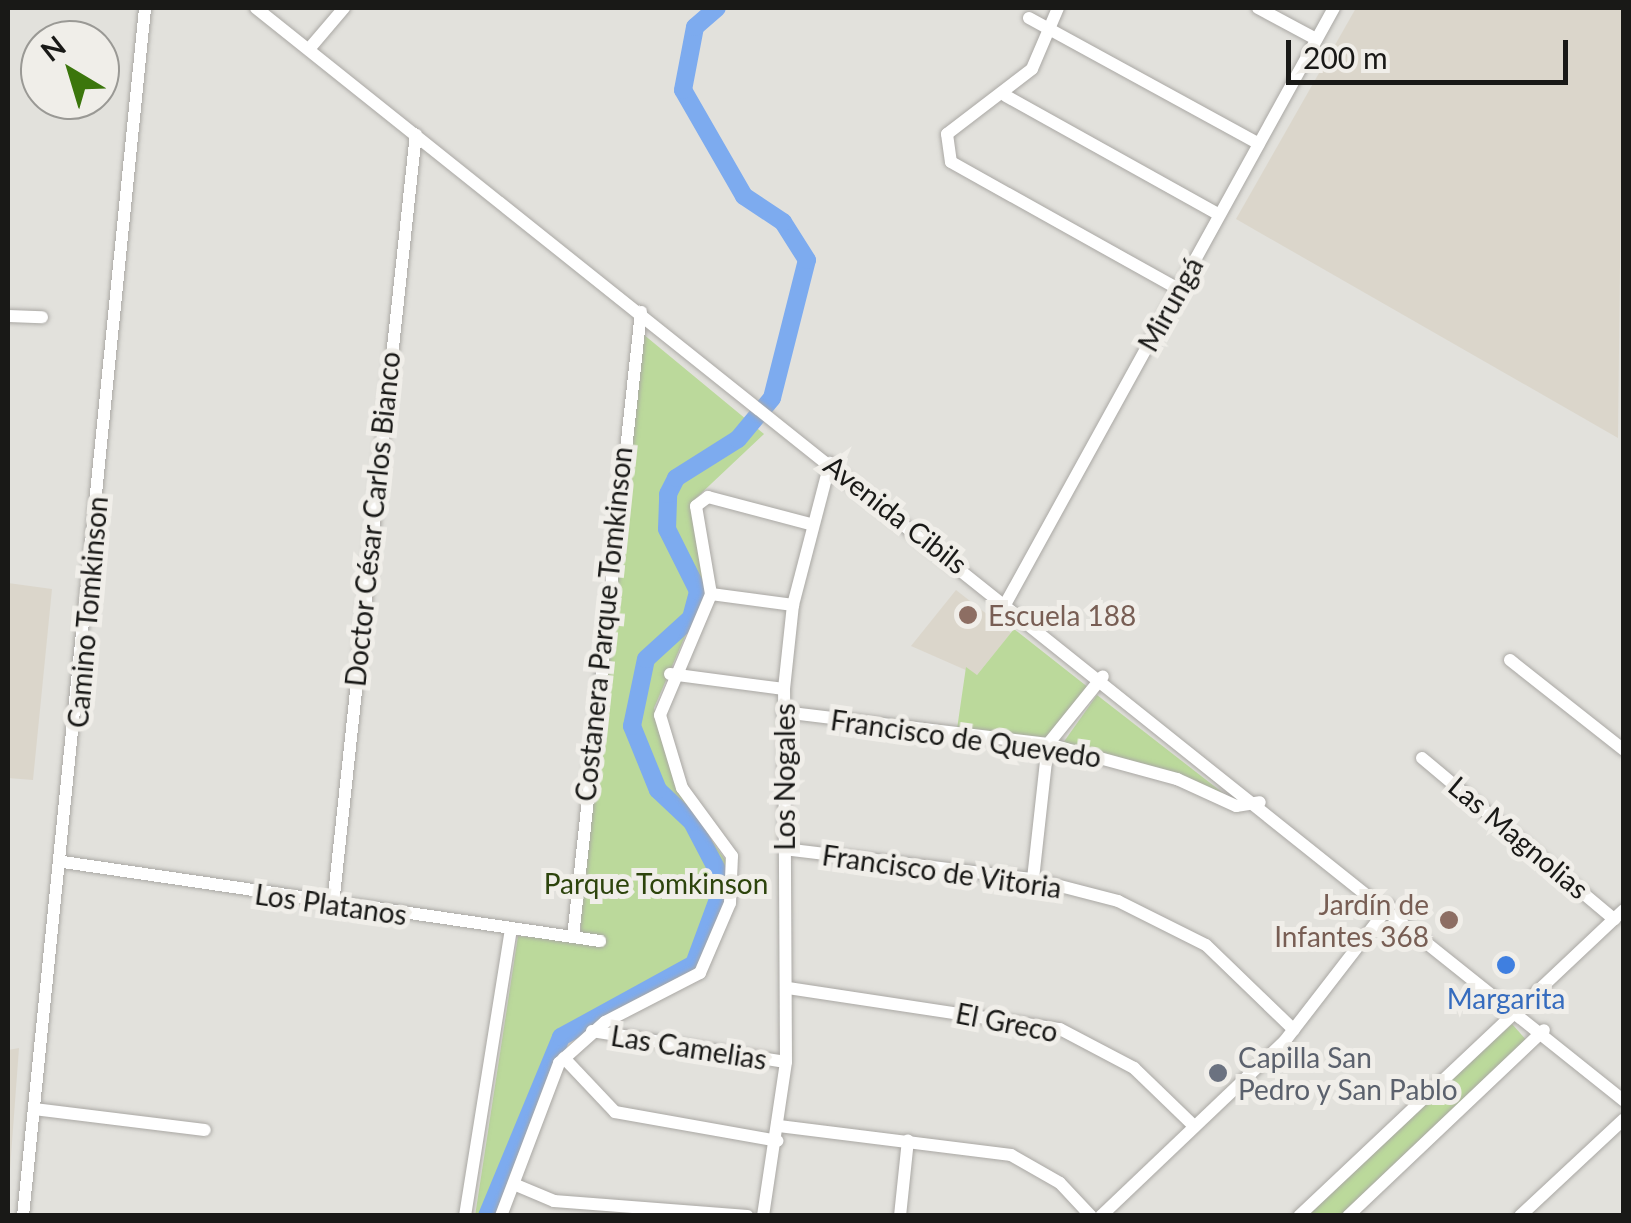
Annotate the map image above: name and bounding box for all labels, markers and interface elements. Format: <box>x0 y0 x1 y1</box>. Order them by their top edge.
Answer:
north arrow <box>20 20 120 120</box>
scale bar <box>1291 20 1574 82</box>
text: N <box>34 28 72 68</box>
text: 200 m <box>1303 39 1388 75</box>
street label: Mirungá <box>1130 251 1210 357</box>
street label: Doctor César Carlos Bianco <box>338 349 406 689</box>
street label: Costanera Parque Tomkinson <box>568 445 638 803</box>
street label: Avenida Cibils <box>818 448 974 580</box>
street label: Camino Tomkinson <box>60 494 114 730</box>
place label: Escuela 188 <box>988 598 1136 632</box>
marker: Escuela 188 <box>957 604 979 626</box>
street label: Francisco de Quevedo <box>829 702 1103 774</box>
street label: Los Nogales <box>767 703 801 851</box>
street label: Las Magnolias <box>1442 769 1596 905</box>
street label: Francisco de Vitoria <box>820 837 1064 905</box>
park label: Parque Tomkinson <box>543 866 769 900</box>
street label: Los Platanos <box>253 877 409 931</box>
place label: Jardín de Infantes 368 <box>1274 887 1429 953</box>
marker: Jardín de Infantes 368 <box>1438 909 1460 931</box>
marker: Margarita <box>1495 954 1517 976</box>
place label: Margarita <box>1447 981 1565 1015</box>
street label: El Greco <box>953 996 1061 1048</box>
street label: Las Camelias <box>609 1018 769 1076</box>
place label: Capilla San Pedro y San Pablo <box>1238 1040 1459 1106</box>
marker: Capilla San Pedro y San Pablo <box>1207 1062 1229 1084</box>

